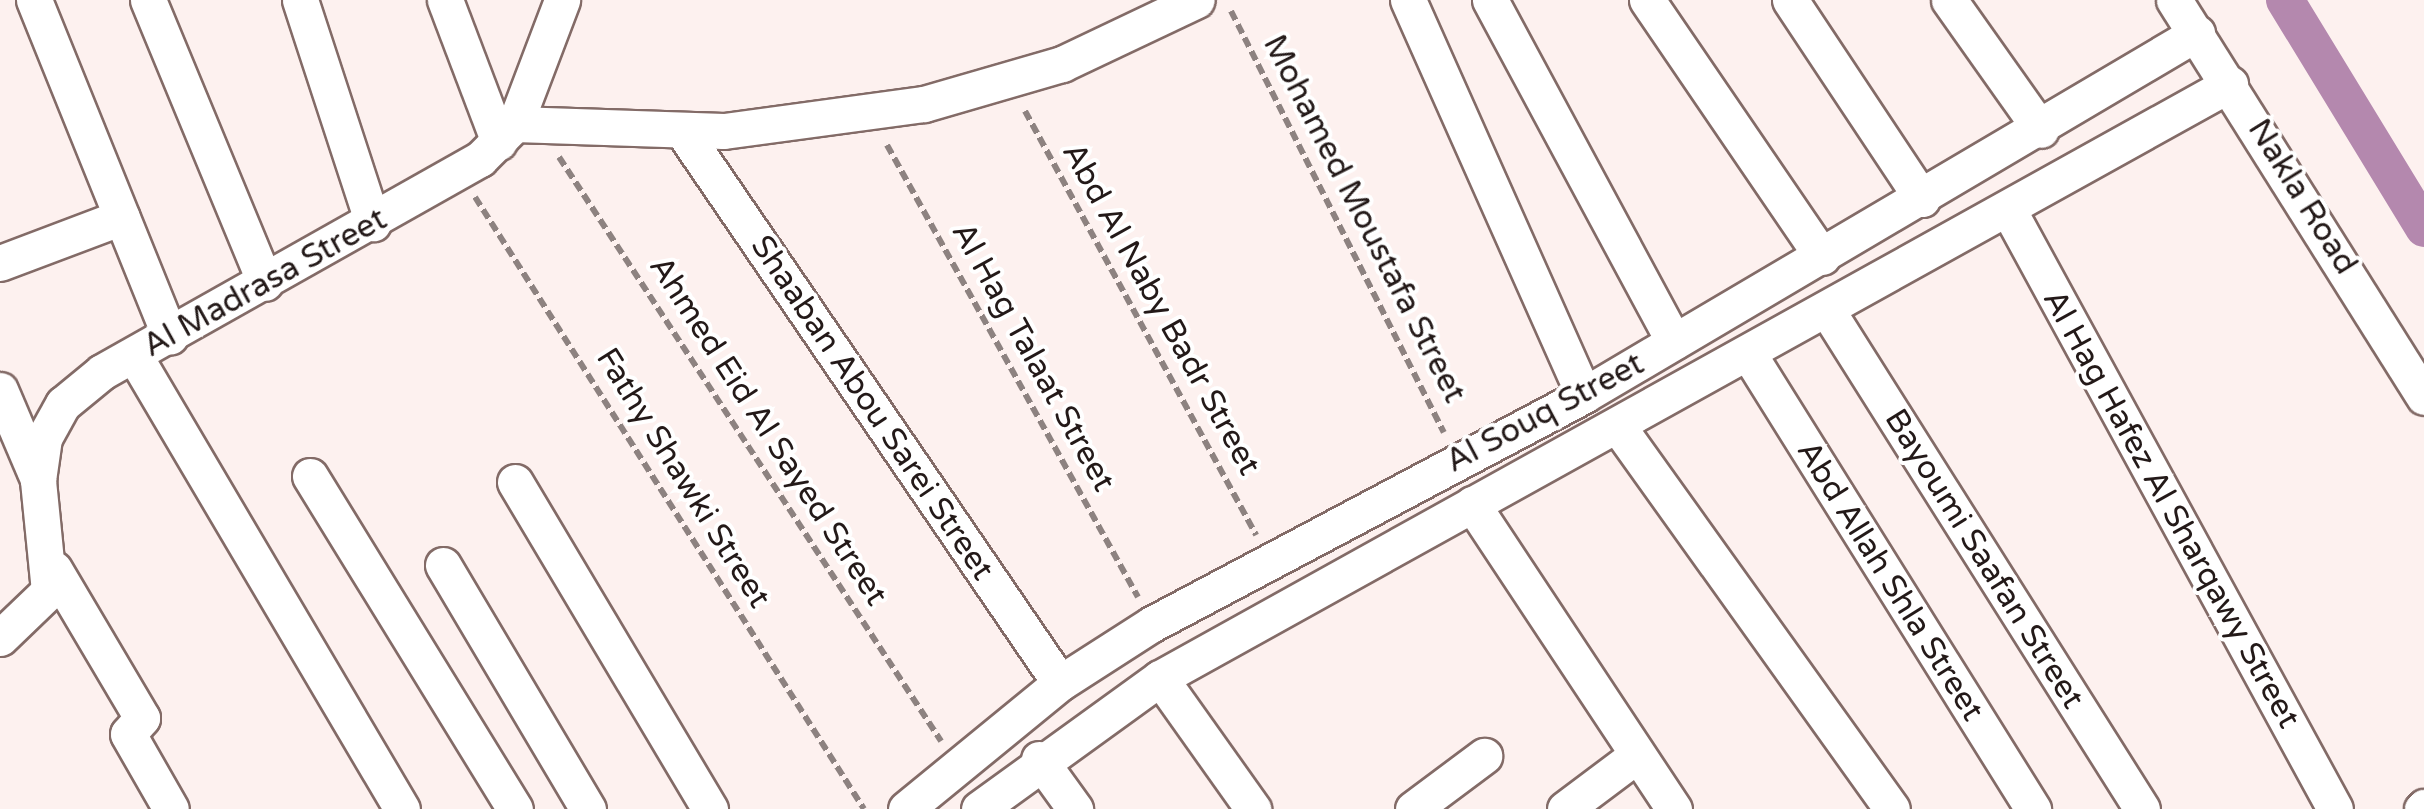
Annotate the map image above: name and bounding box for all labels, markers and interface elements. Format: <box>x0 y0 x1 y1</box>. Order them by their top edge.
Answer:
street label: Mohamed Moustafa Street <box>1254 29 1474 409</box>
street label: Nakla Road <box>2239 112 2365 282</box>
street label: Abd Al Naby Badr Street <box>1054 136 1268 482</box>
street label: Al Madrasa Street <box>137 200 393 366</box>
street label: Al Hag Talaat Street <box>943 216 1123 498</box>
street label: Shaaban Abou Sarei Street <box>742 228 1002 588</box>
street label: Ahmed Eid Al Sayed Street <box>641 249 895 613</box>
street label: Al Hag Hafez Al Sharqawy Street <box>2034 283 2308 735</box>
street label: Fathy Shawki Street <box>588 341 778 615</box>
street label: Al Souq Street <box>1439 345 1651 481</box>
street label: Bayoumi Saafan Street <box>1876 402 2092 716</box>
street label: Abd Allah Shla Street <box>1788 434 1992 728</box>

